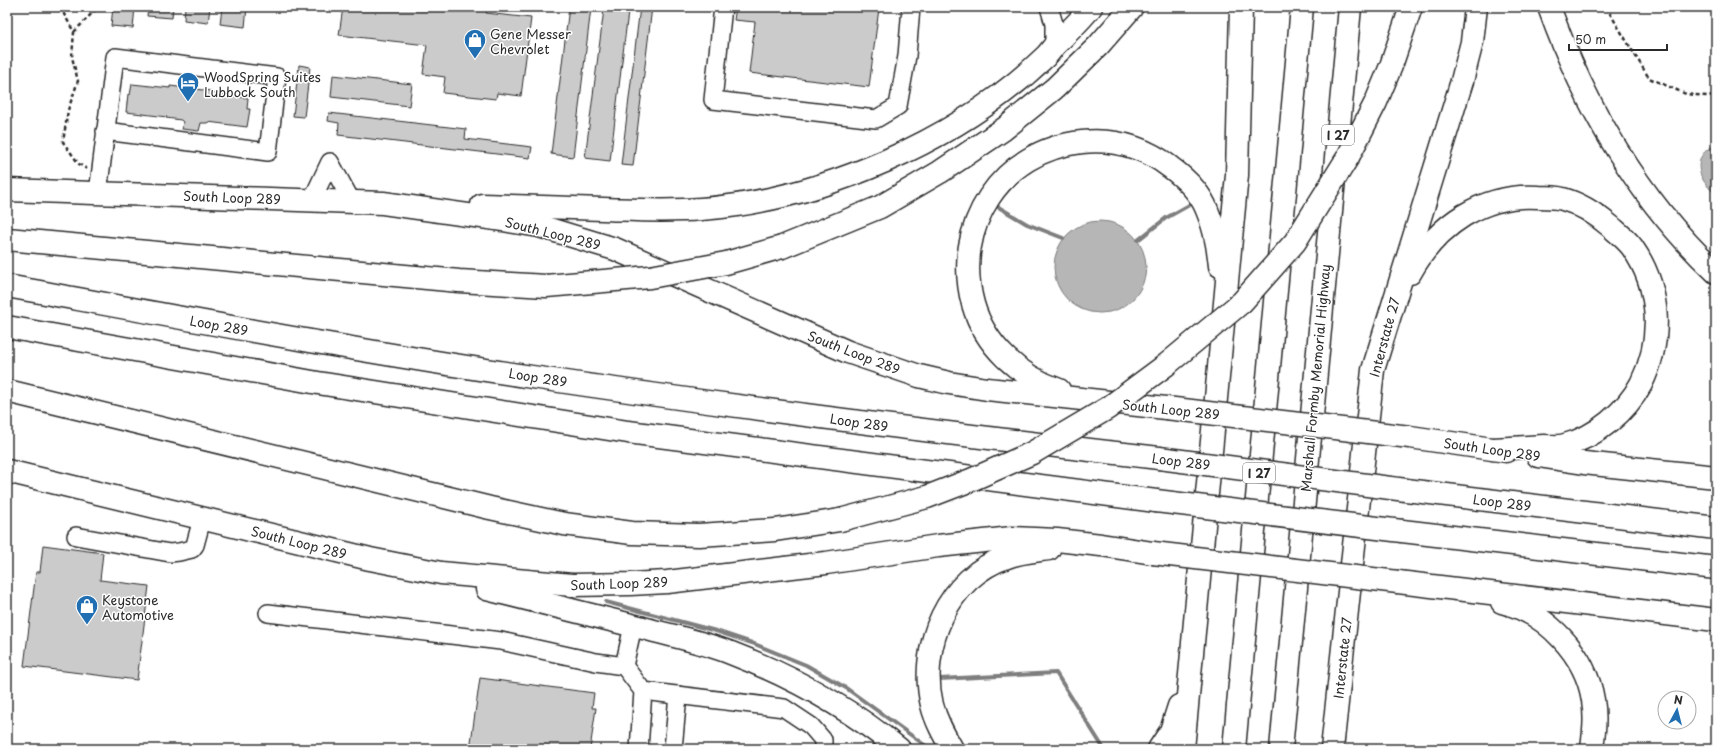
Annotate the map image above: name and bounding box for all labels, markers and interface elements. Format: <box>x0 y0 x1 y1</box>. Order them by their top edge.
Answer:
place label: Gene Messer Chevrolet <box>490 24 572 58</box>
scale bar <box>1569 26 1667 52</box>
shop icon: Gene Messer Chevrolet <box>462 27 488 60</box>
text: 50 m <box>1575 30 1606 48</box>
place label: WoodSpring Suites Lubbock South <box>204 67 321 101</box>
hotel icon: WoodSpring Suites Lubbock South <box>175 70 201 103</box>
road number: I 27 <box>1322 125 1354 145</box>
street label: South Loop 289 <box>183 186 281 208</box>
street label: South Loop 289 <box>503 212 603 254</box>
street label: Marshall Formby Memorial Highway <box>1296 263 1334 493</box>
street label: Interstate 27 <box>1364 294 1404 379</box>
street label: Loop 289 <box>188 311 250 339</box>
street label: South Loop 289 <box>805 326 903 378</box>
street label: Loop 289 <box>507 363 569 391</box>
street label: South Loop 289 <box>1121 394 1221 424</box>
street label: Loop 289 <box>829 409 889 435</box>
street label: South Loop 289 <box>1442 433 1542 465</box>
street label: Loop 289 <box>1151 448 1211 474</box>
road number: I 27 <box>1243 463 1275 483</box>
street label: Loop 289 <box>1472 489 1532 515</box>
street label: South Loop 289 <box>249 521 349 563</box>
street label: South Loop 289 <box>570 572 668 594</box>
place label: Keystone Automotive <box>102 590 174 624</box>
shop icon: Keystone Automotive <box>74 593 100 626</box>
street label: Interstate 27 <box>1328 616 1356 700</box>
north arrow <box>1657 690 1697 730</box>
text: N <box>1673 691 1684 709</box>

